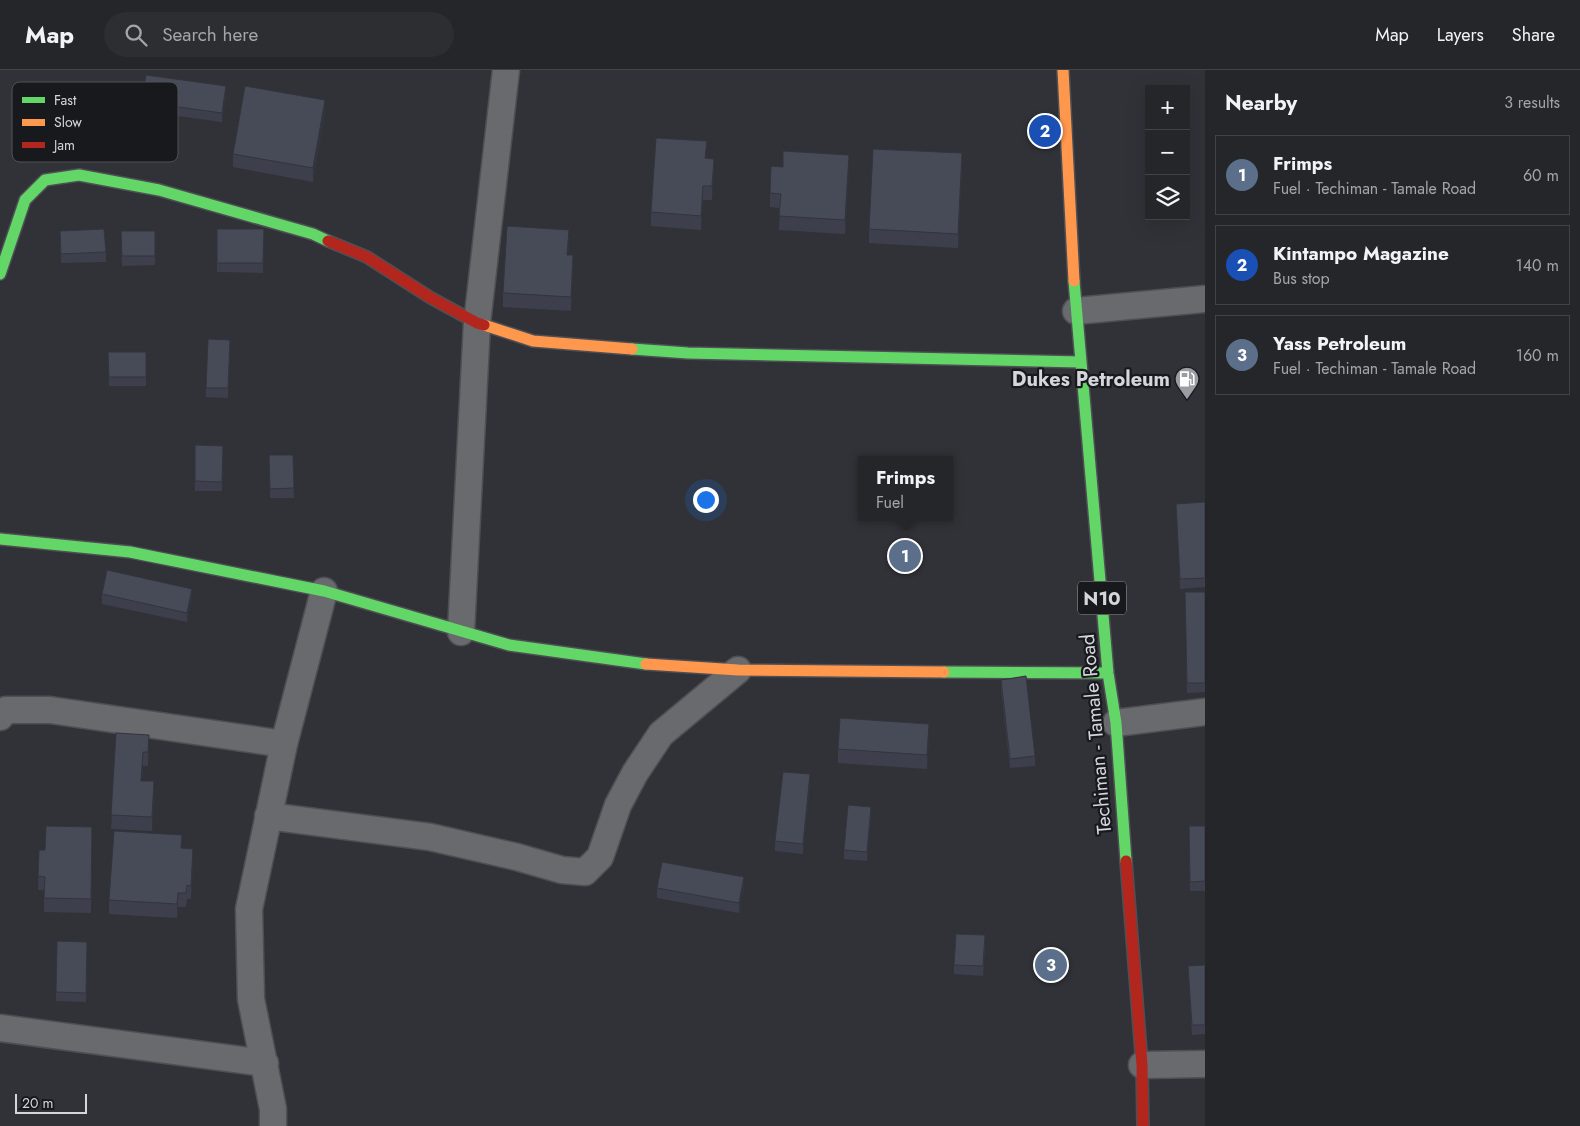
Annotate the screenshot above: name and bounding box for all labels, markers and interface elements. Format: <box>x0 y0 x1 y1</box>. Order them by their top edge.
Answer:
search box <box>104 12 454 57</box>
text: Map <box>25 17 74 52</box>
icon: search <box>122 21 150 49</box>
text: Search here <box>162 21 258 48</box>
text: Map <box>1375 22 1409 48</box>
text: Layers <box>1437 22 1484 48</box>
text: Share <box>1512 22 1555 48</box>
legend <box>12 82 178 162</box>
map controls <box>1145 85 1190 220</box>
button: + <box>1145 85 1190 130</box>
text: Nearby <box>1225 88 1297 118</box>
text: Fast <box>54 90 77 110</box>
text: 3 results <box>1504 91 1560 114</box>
text: Slow <box>54 112 82 132</box>
pin: 2 <box>1029 112 1061 150</box>
button: − <box>1145 130 1190 175</box>
text: Jam <box>52 135 75 155</box>
text: Frimps <box>1273 150 1332 177</box>
text: 1 <box>1238 164 1246 187</box>
text: 60 m <box>1523 164 1559 187</box>
button: layers <box>1145 175 1190 220</box>
text: Fuel · Techiman - Tamale Road <box>1273 177 1476 200</box>
text: Kintampo Magazine <box>1273 240 1449 267</box>
text: 2 <box>1237 254 1247 277</box>
text: 140 m <box>1516 254 1559 277</box>
text: Bus stop <box>1273 267 1330 290</box>
text: Yass Petroleum <box>1273 330 1406 357</box>
text: 3 <box>1237 344 1247 367</box>
text: 160 m <box>1516 344 1559 367</box>
text: Fuel · Techiman - Tamale Road <box>1273 357 1476 380</box>
place label: Dukes Petroleum <box>1012 365 1170 394</box>
fuel station icon: Dukes Petroleum <box>1174 366 1200 400</box>
popup <box>858 456 953 521</box>
text: Frimps <box>876 464 935 491</box>
your location <box>693 487 719 513</box>
text: Fuel <box>876 491 904 514</box>
pin: 1 <box>889 537 921 575</box>
road number: N10 <box>1078 582 1126 614</box>
street label: Techiman - Tamale Road <box>1073 633 1119 835</box>
pin: 3 <box>1035 946 1067 984</box>
scale bar <box>15 1091 88 1114</box>
text: 20 m <box>22 1093 54 1113</box>

